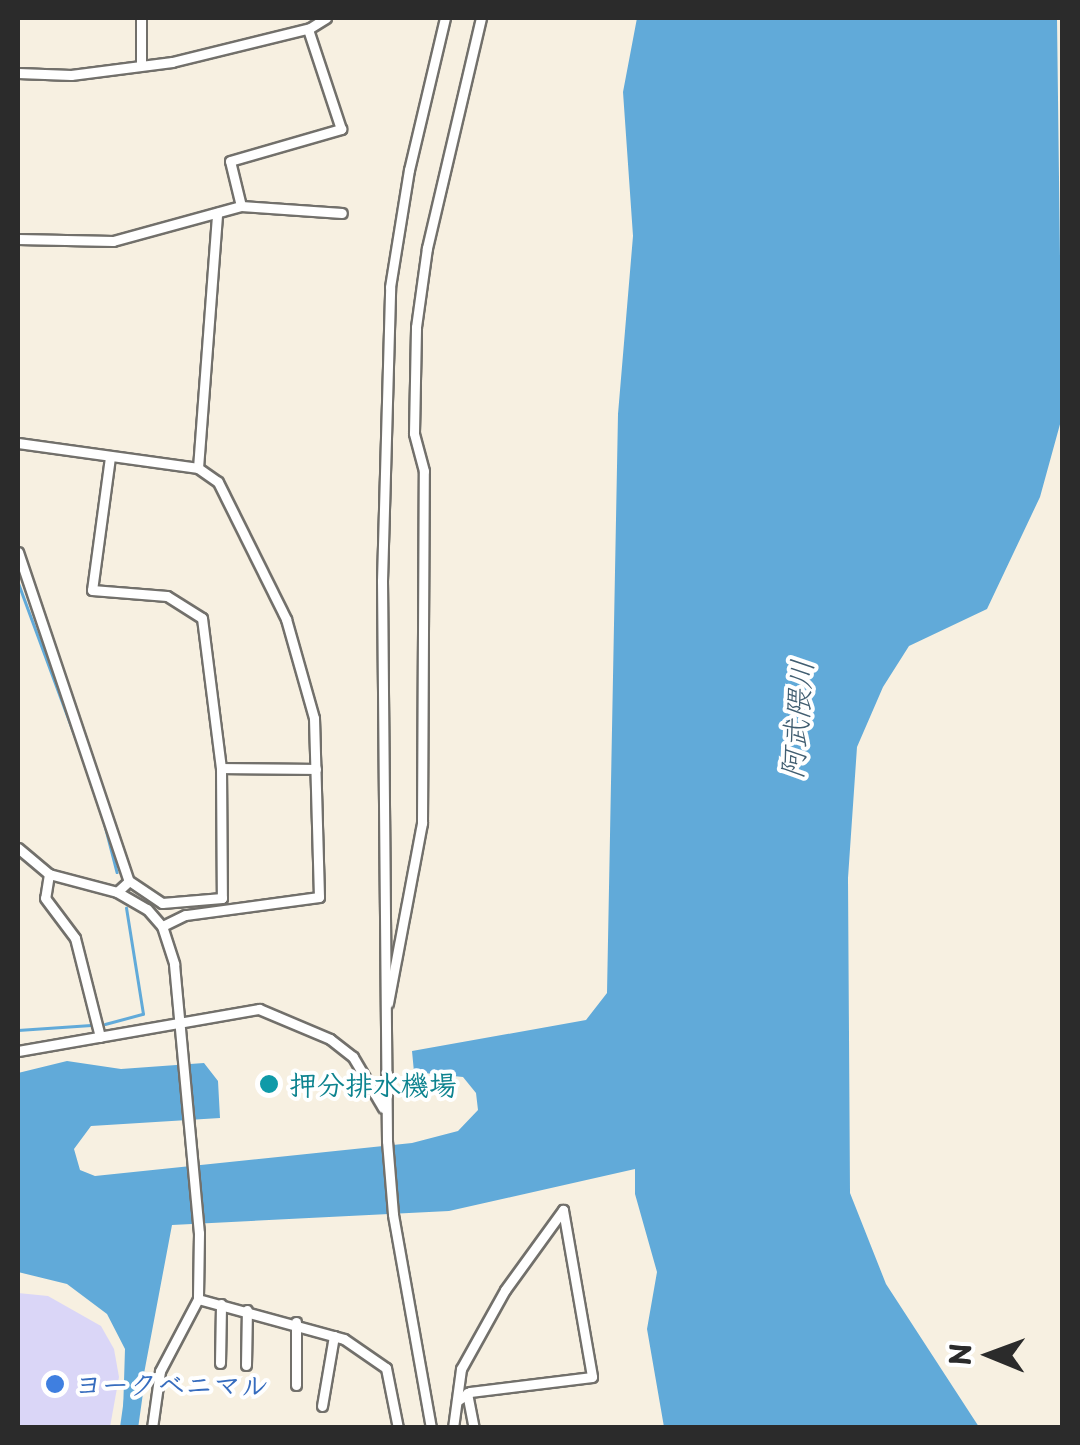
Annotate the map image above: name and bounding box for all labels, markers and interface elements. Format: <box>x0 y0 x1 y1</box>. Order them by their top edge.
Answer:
water label: 阿武隈川 <box>773 658 819 780</box>
place label: 押分排水機場 <box>289 1067 457 1101</box>
marker: 押分排水機場 <box>258 1073 280 1095</box>
north arrow <box>940 1305 1040 1405</box>
text: N <box>938 1343 981 1366</box>
place label: ヨークベニマル <box>75 1367 269 1401</box>
marker: ヨークベニマル <box>44 1373 66 1395</box>

